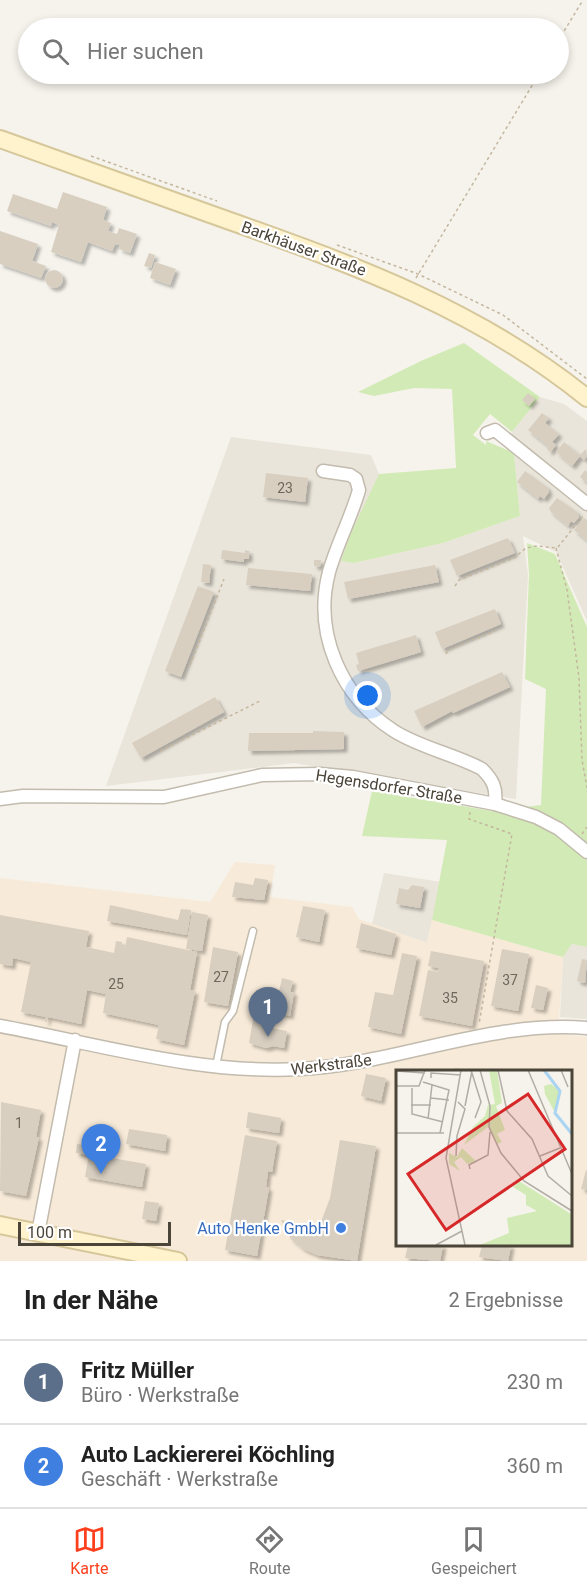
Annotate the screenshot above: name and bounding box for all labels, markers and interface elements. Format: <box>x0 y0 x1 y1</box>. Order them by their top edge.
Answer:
search box <box>18 18 569 84</box>
icon: search <box>39 35 72 68</box>
text: Hier suchen <box>87 39 204 64</box>
street label: Barkhäuser Straße <box>239 217 369 280</box>
house number: 23 <box>277 480 293 496</box>
your location <box>353 681 382 710</box>
street label: Hegensdorfer Straße <box>314 766 463 807</box>
house number: 27 <box>213 969 229 985</box>
house number: 37 <box>502 972 518 988</box>
house number: 25 <box>108 976 124 992</box>
pin: 1 <box>248 988 288 1037</box>
house number: 35 <box>442 990 458 1006</box>
street label: Werkstraße <box>290 1050 373 1079</box>
inset map <box>396 1070 572 1246</box>
house number: 1 <box>15 1115 23 1131</box>
pin: 2 <box>82 1124 120 1174</box>
scale bar <box>18 1219 171 1246</box>
place label: Auto Henke GmbH <box>197 1219 329 1238</box>
marker: Auto Henke GmbH <box>334 1221 348 1235</box>
text: 100 m <box>27 1223 72 1242</box>
text: In der Nähe <box>24 1285 158 1315</box>
text: 2 Ergebnisse <box>449 1288 563 1312</box>
text: Fritz Müller <box>81 1358 194 1383</box>
text: 1 <box>38 1370 49 1394</box>
text: 230 m <box>507 1370 563 1394</box>
text: Büro · Werkstraße <box>81 1383 239 1407</box>
text: Auto Lackiererei Köchling <box>81 1442 335 1467</box>
text: 2 <box>38 1454 49 1478</box>
text: 360 m <box>507 1454 563 1478</box>
text: Geschäft · Werkstraße <box>81 1467 278 1491</box>
tab: Karte <box>70 1523 109 1578</box>
tab: Route <box>249 1523 291 1578</box>
tab: Gespeichert <box>431 1523 517 1578</box>

